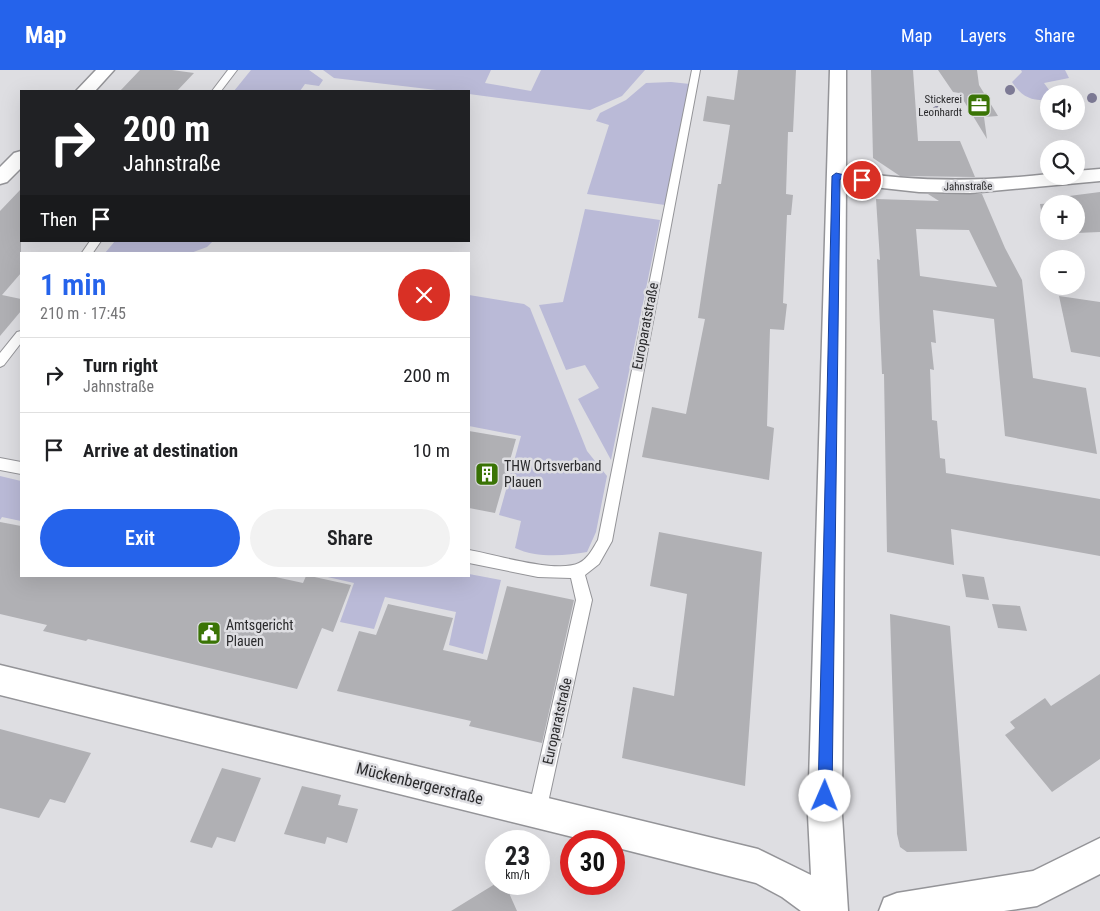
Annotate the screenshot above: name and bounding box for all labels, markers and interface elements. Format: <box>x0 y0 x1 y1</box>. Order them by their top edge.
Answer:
text: Map <box>25 21 66 49</box>
text: Map <box>901 25 932 46</box>
text: Layers <box>960 25 1007 46</box>
text: Share <box>1035 25 1075 46</box>
map controls <box>1040 85 1085 295</box>
button: sound <box>1040 85 1085 130</box>
office icon: Stickerei Leonhardt <box>966 92 992 118</box>
place label: Stickerei Leonhardt <box>918 93 962 119</box>
text: 200 m <box>123 109 210 150</box>
icon: right <box>40 110 105 175</box>
button: search <box>1040 140 1085 185</box>
text: Jahnstraße <box>123 151 221 176</box>
pin <box>841 159 883 201</box>
icon: arrive <box>848 166 876 194</box>
street label: Jahnstraße <box>943 180 993 193</box>
button: + <box>1040 195 1085 240</box>
icon: arrive <box>87 205 115 233</box>
text: Then <box>40 208 77 231</box>
button: − <box>1040 250 1085 295</box>
text: 1 min <box>40 267 106 302</box>
button: close <box>398 269 450 321</box>
street label: Europaratstraße <box>629 281 661 371</box>
text: 210 m · 17:45 <box>40 304 126 323</box>
text: Turn right <box>83 354 158 377</box>
icon: right <box>40 361 68 389</box>
text: 200 m <box>403 364 450 387</box>
text: Jahnstraße <box>83 377 154 396</box>
icon: arrive <box>40 436 68 464</box>
text: Arrive at destination <box>83 439 238 462</box>
text: 10 m <box>413 439 450 462</box>
place label: THW Ortsverband Plauen <box>504 458 601 490</box>
building icon: THW Ortsverband Plauen <box>474 461 500 487</box>
button: Exit <box>40 509 240 567</box>
button: Share <box>250 509 450 567</box>
place label: Amtsgericht Plauen <box>226 617 293 649</box>
public building icon: Amtsgericht Plauen <box>196 620 222 646</box>
street label: Europaratstraße <box>539 676 575 766</box>
street label: Mückenbergerstraße <box>355 759 485 808</box>
position arrow <box>798 769 850 821</box>
speed limit sign: 30 <box>560 830 625 895</box>
text: 23 <box>505 842 530 871</box>
text: km/h <box>505 868 530 882</box>

